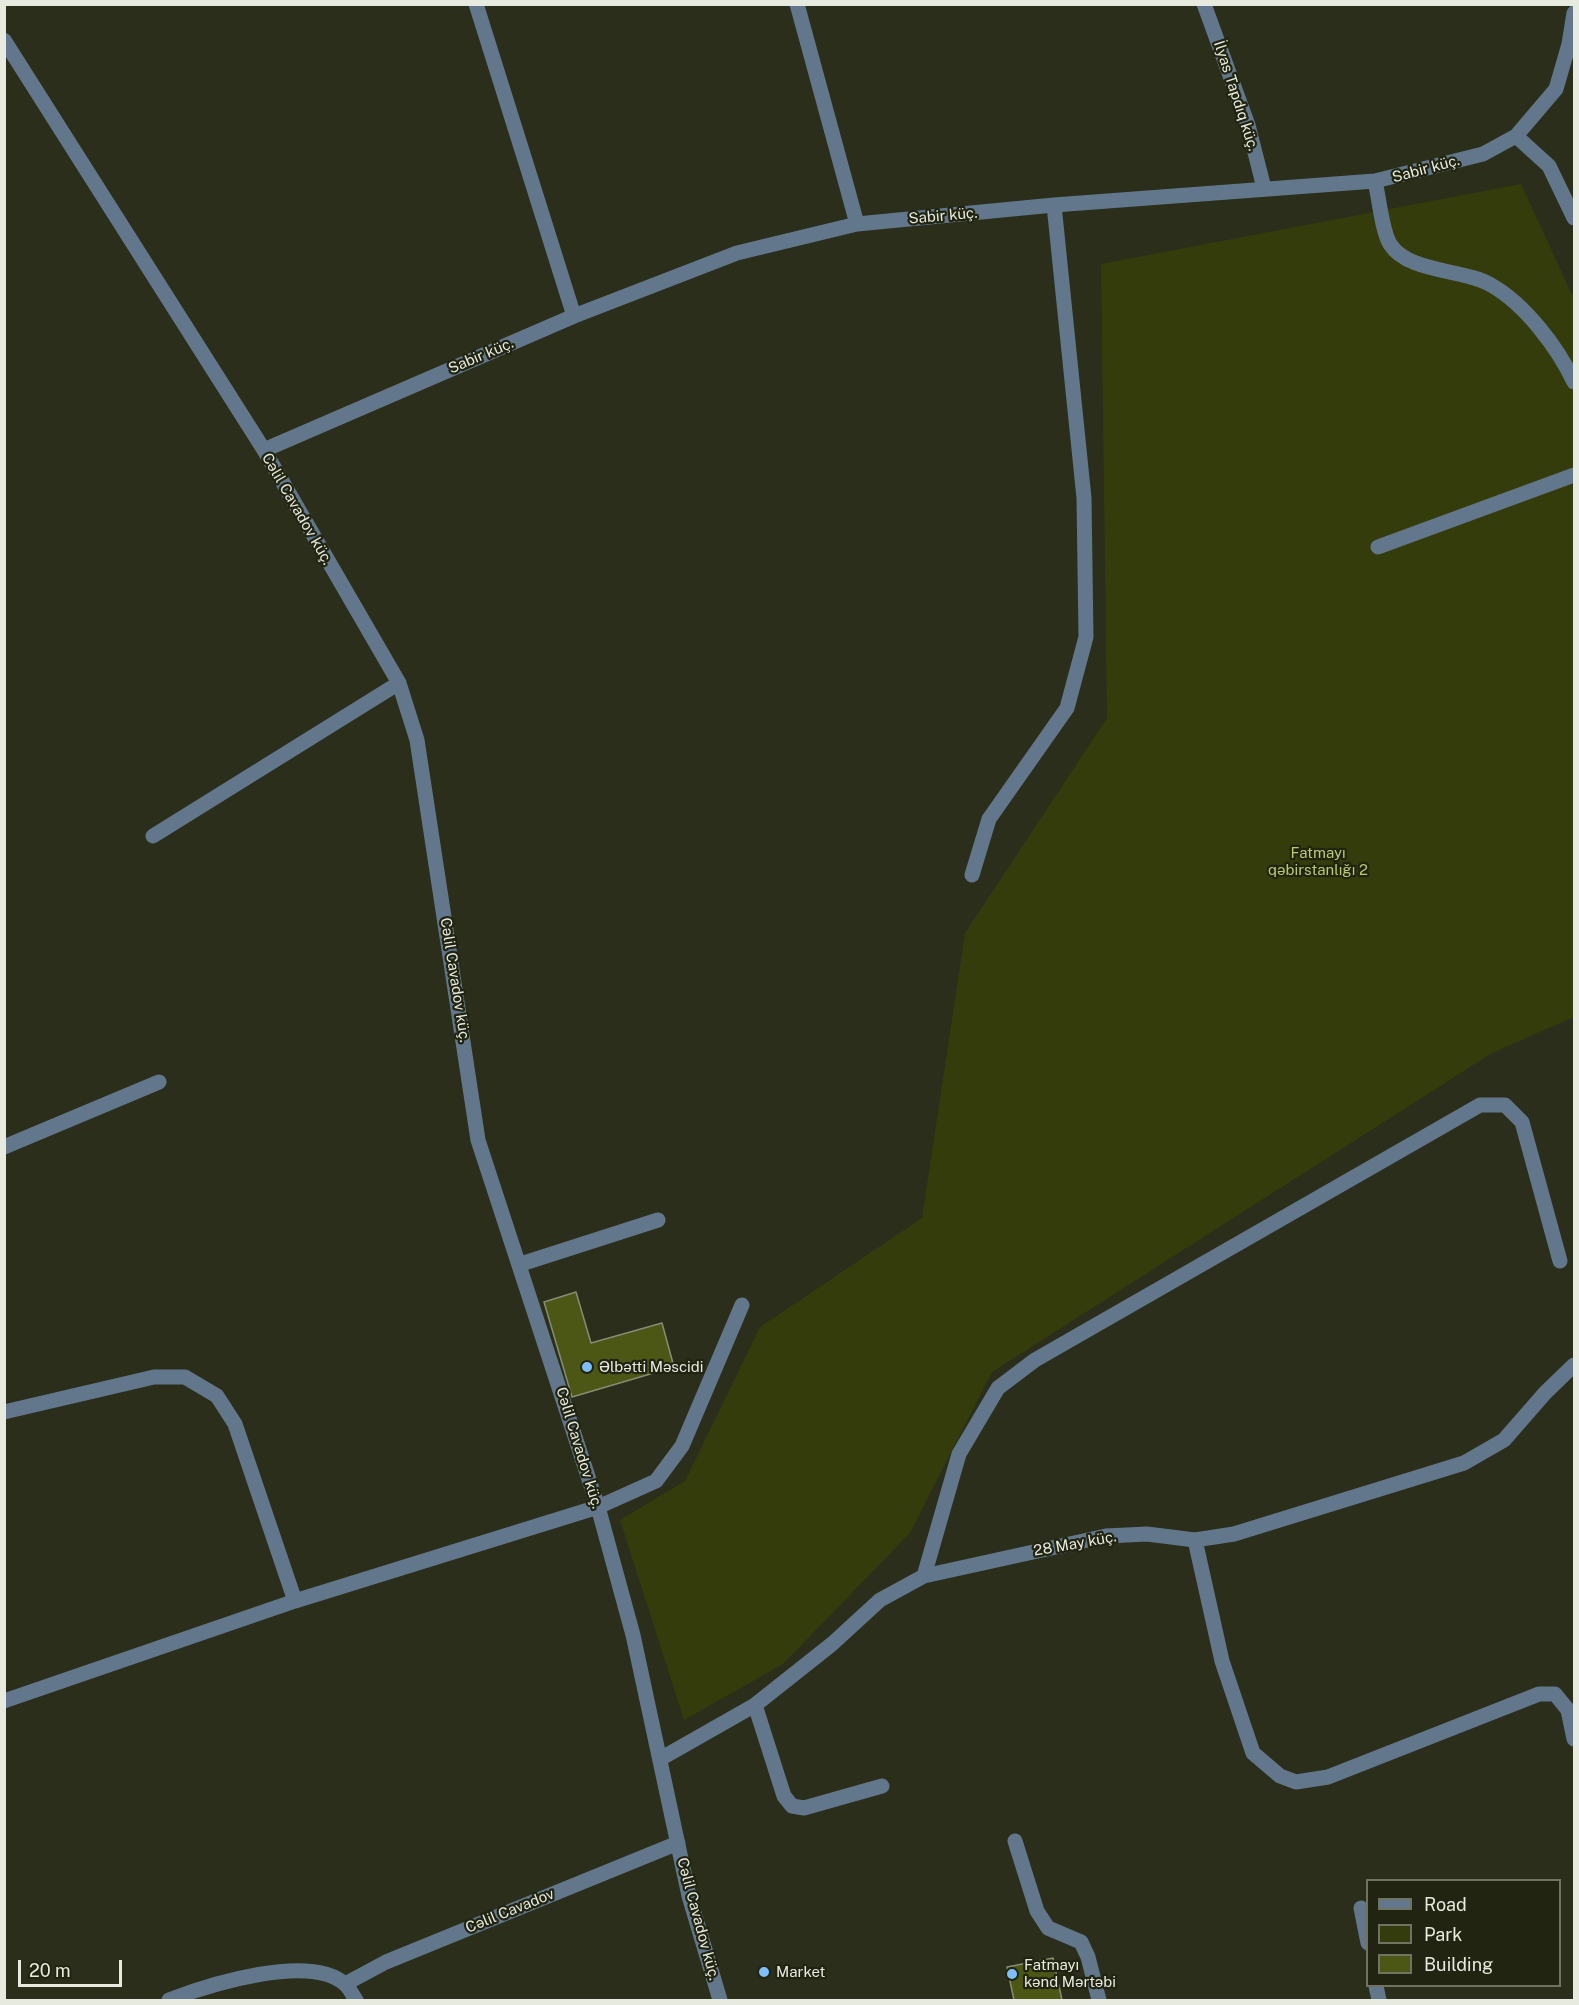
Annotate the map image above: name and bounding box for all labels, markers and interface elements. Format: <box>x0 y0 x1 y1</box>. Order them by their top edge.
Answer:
street label: İlyas Tapdıq küç. <box>1210 39 1262 153</box>
street label: Sabir küç. <box>1390 151 1462 187</box>
street label: Sabir küç. <box>908 204 978 228</box>
street label: Sabir küç. <box>446 334 516 378</box>
street label: Cəlil Cavadov küç. <box>258 450 336 568</box>
park label: Fatmayı qəbirstanlığı 2 <box>1268 844 1368 879</box>
street label: Cəlil Cavadov küç. <box>436 916 474 1044</box>
place label: Əlbətti Məscidi <box>599 1358 703 1376</box>
marker: Əlbətti Məscidi <box>580 1360 594 1374</box>
street label: Cəlil Cavadov küç. <box>552 1385 606 1511</box>
street label: 28 May küç. <box>1032 1528 1118 1560</box>
street label: Cəlil Cavadov küç. <box>673 1856 723 1982</box>
legend <box>1366 1879 1561 1987</box>
street label: Cəlil Cavadov <box>463 1885 557 1937</box>
text: Road <box>1424 1894 1467 1915</box>
text: Park <box>1424 1924 1462 1945</box>
scale bar <box>21 1948 124 1986</box>
text: Building <box>1424 1954 1493 1975</box>
place label: Fatmayı kənd Mərtəbi <box>1024 1956 1116 1991</box>
text: 20 m <box>29 1960 71 1981</box>
place label: Market <box>776 1963 825 1981</box>
marker: Market <box>757 1965 771 1979</box>
marker: Fatmayı kənd Mərtəbi <box>1005 1967 1019 1981</box>

